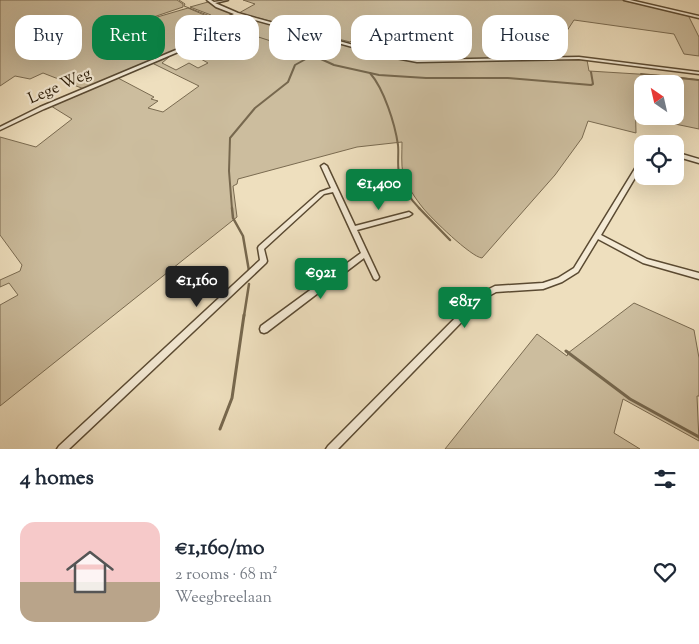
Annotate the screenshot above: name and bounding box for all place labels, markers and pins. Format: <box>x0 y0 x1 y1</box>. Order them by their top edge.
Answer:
pin: €1,400 <box>338 168 420 211</box>
pin: €921 <box>291 258 351 300</box>
pin: €1,160 <box>156 266 238 308</box>
pin: €817 <box>435 286 495 329</box>

